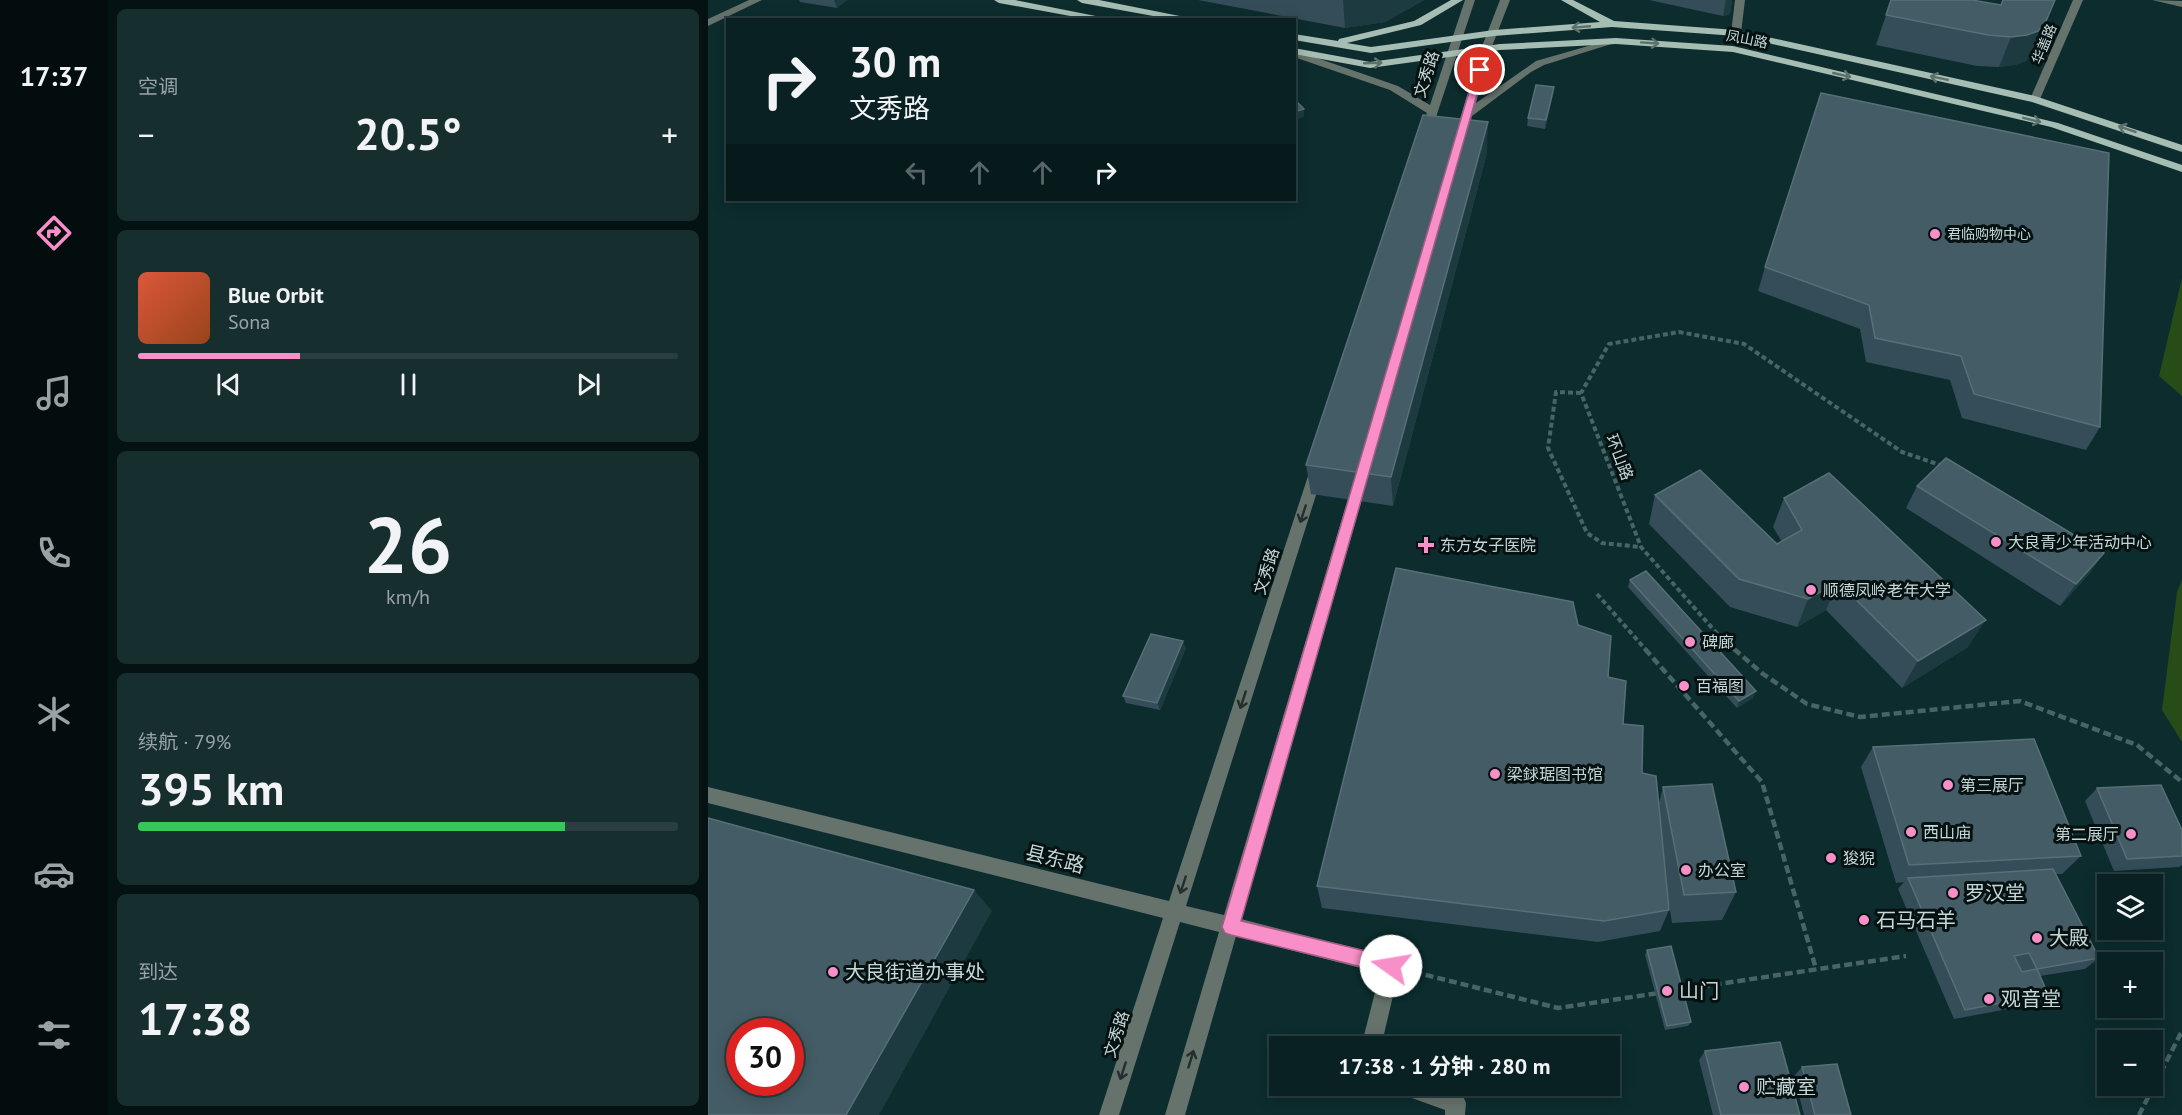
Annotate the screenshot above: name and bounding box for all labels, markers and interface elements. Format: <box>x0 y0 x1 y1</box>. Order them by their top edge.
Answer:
one-way arrow <box>1572 21 1592 32</box>
street label: 华盖路 <box>2028 21 2060 67</box>
street label: 凤山路 <box>1725 26 1769 52</box>
text: 30 m <box>849 34 941 89</box>
one-way arrow <box>1640 38 1660 49</box>
icon: right <box>750 42 828 120</box>
pin <box>1454 44 1505 95</box>
street label: 文秀路 <box>1409 48 1443 100</box>
icon: arrive <box>1463 53 1496 86</box>
one-way arrow <box>1362 57 1382 69</box>
text: 17:37 <box>20 59 88 93</box>
one-way arrow <box>1832 70 1851 81</box>
one-way arrow <box>1930 71 1949 83</box>
text: 空调 <box>138 74 178 100</box>
text: 文秀路 <box>849 91 930 125</box>
text: 20.5° <box>354 104 462 162</box>
text: − <box>138 113 155 156</box>
text: + <box>661 113 678 156</box>
one-way arrow <box>2022 114 2041 126</box>
one-way arrow <box>2118 123 2137 134</box>
icon: left <box>900 156 933 189</box>
icon: ahead <box>963 156 996 189</box>
icon: ahead <box>1026 156 1059 189</box>
icon: right <box>1089 156 1122 189</box>
icon: directions <box>33 212 75 254</box>
place label: 君临购物中心 <box>1947 225 2031 243</box>
marker: 君临购物中心 <box>1928 227 1942 241</box>
text: Blue Orbit <box>228 281 324 309</box>
text: Sona <box>228 309 270 335</box>
icon: previous <box>212 368 245 401</box>
icon: pause <box>392 368 425 401</box>
icon: next <box>572 368 605 401</box>
icon: music <box>33 372 75 414</box>
street label: 环山路 <box>1602 431 1638 483</box>
text: 26 <box>364 494 452 595</box>
one-way arrow <box>1297 504 1308 523</box>
icon: phone <box>33 532 75 574</box>
place label: 大良青少年活动中心 <box>2008 532 2152 552</box>
place label: 东方女子医院 <box>1440 535 1536 555</box>
marker: 大良青少年活动中心 <box>1989 535 2003 549</box>
marker: 东方女子医院 <box>1417 536 1435 554</box>
street label: 文秀路 <box>1249 545 1283 597</box>
place label: 顺德凤岭老年大学 <box>1823 580 1951 600</box>
marker: 顺德凤岭老年大学 <box>1804 583 1818 597</box>
text: km/h <box>386 584 430 610</box>
place label: 碑廊 <box>1702 632 1734 652</box>
marker: 碑廊 <box>1683 635 1697 649</box>
place label: 百福图 <box>1696 676 1744 696</box>
marker: 百福图 <box>1677 679 1691 693</box>
one-way arrow <box>1237 690 1248 709</box>
icon: climate <box>33 693 75 735</box>
text: 续航 · 79% <box>138 729 231 755</box>
text: 395 km <box>138 759 284 817</box>
place label: 梁銶琚图书馆 <box>1507 764 1603 784</box>
marker: 梁銶琚图书馆 <box>1488 767 1502 781</box>
place label: 第三展厅 <box>1960 775 2024 795</box>
marker: 第三展厅 <box>1941 778 1955 792</box>
place label: 西山庙 <box>1923 822 1971 842</box>
place label: 第二展厅 <box>2055 824 2119 844</box>
marker: 西山庙 <box>1904 825 1918 839</box>
marker: 第二展厅 <box>2124 827 2138 841</box>
street label: 县东路 <box>1023 839 1087 879</box>
place label: 狻猊 <box>1843 848 1875 868</box>
marker: 狻猊 <box>1824 851 1838 865</box>
icon: car <box>33 853 75 895</box>
place label: 办公室 <box>1698 860 1746 880</box>
marker: 办公室 <box>1679 863 1693 877</box>
map controls <box>2097 874 2163 1096</box>
button: layers <box>2097 874 2163 940</box>
one-way arrow <box>1177 875 1188 894</box>
place label: 罗汉堂 <box>1965 880 2025 906</box>
marker: 罗汉堂 <box>1946 886 1960 900</box>
place label: 石马石羊 <box>1876 907 1956 933</box>
marker: 石马石羊 <box>1857 913 1871 927</box>
place label: 大殿 <box>2049 925 2089 951</box>
marker: 大殿 <box>2030 931 2044 945</box>
position arrow <box>1359 934 1423 998</box>
button: + <box>2097 952 2163 1018</box>
text: 到达 <box>138 959 178 985</box>
place label: 大良街道办事处 <box>845 959 985 985</box>
marker: 大良街道办事处 <box>826 965 840 979</box>
place label: 山门 <box>1679 978 1719 1004</box>
marker: 山门 <box>1660 984 1674 998</box>
place label: 观音堂 <box>2001 986 2061 1012</box>
text: 17:38 <box>138 989 252 1047</box>
marker: 观音堂 <box>1982 992 1996 1006</box>
street label: 文秀路 <box>1099 1008 1133 1060</box>
icon: filters <box>33 1014 75 1056</box>
speed limit sign: 30 <box>726 1018 804 1096</box>
button: − <box>2097 1030 2163 1096</box>
one-way arrow <box>1186 1050 1197 1069</box>
text: 17:38 · 1 分钟 · 280 m <box>1339 1052 1550 1080</box>
one-way arrow <box>1117 1061 1128 1080</box>
place label: 贮藏室 <box>1756 1074 1816 1100</box>
marker: 贮藏室 <box>1737 1080 1751 1094</box>

